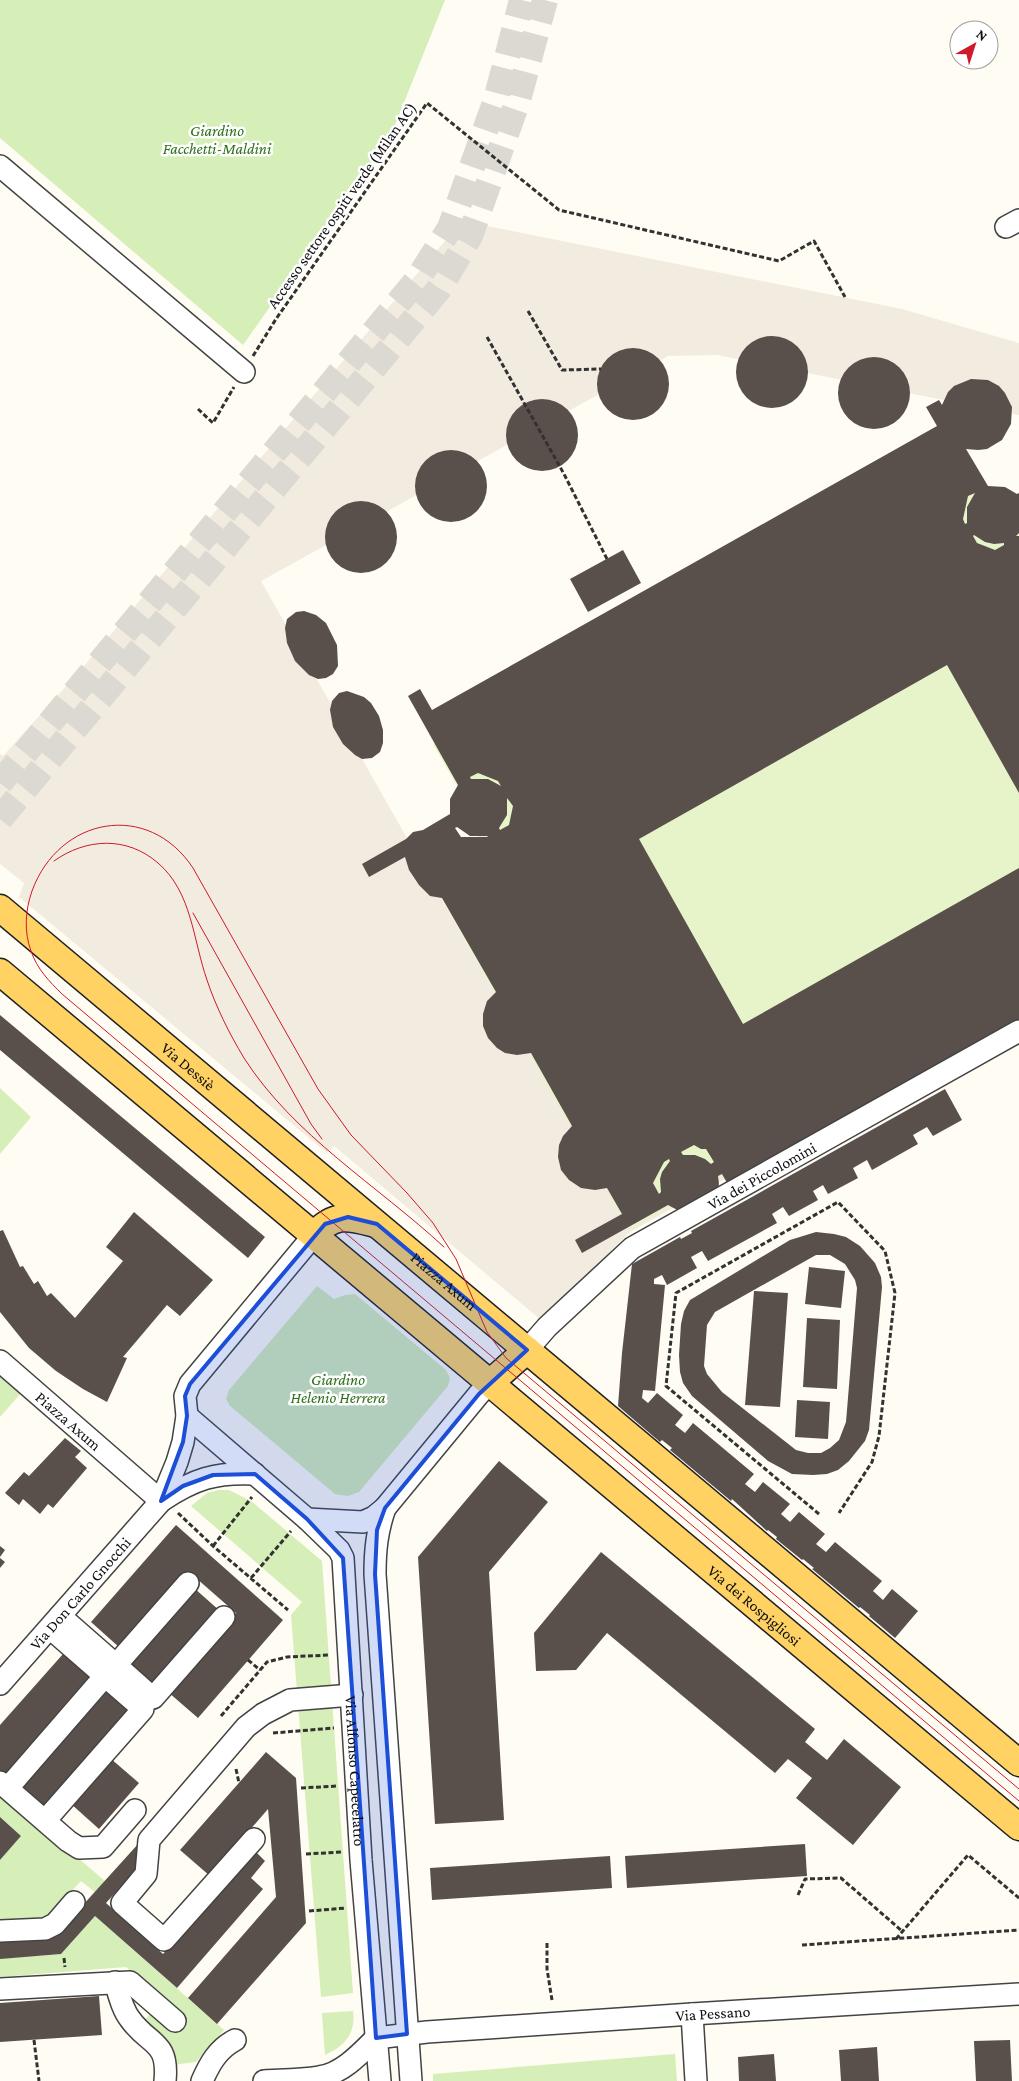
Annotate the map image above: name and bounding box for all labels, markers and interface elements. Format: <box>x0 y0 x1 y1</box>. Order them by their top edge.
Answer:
north arrow <box>949 20 999 70</box>
text: N <box>973 26 991 44</box>
street label: Accesso settore ospiti verde (Milan AC) <box>263 99 420 312</box>
park label: Giardino Facchetti-Maldini <box>163 122 272 157</box>
street label: Via Dessiè <box>158 1039 218 1094</box>
street label: Via dei Piccolomini <box>705 1139 819 1213</box>
street label: Piazza Axum <box>408 1249 481 1314</box>
park label: Giardino Helenio Herrera <box>290 1371 386 1406</box>
street label: Piazza Axum <box>32 1388 105 1454</box>
street label: Via Don Carlo Gnocchi <box>26 1534 134 1653</box>
street label: Via dei Rospigliosi <box>704 1562 804 1649</box>
street label: Via Alfonso Capecelatro <box>342 1695 368 1847</box>
street label: Via Pessano <box>675 2002 751 2024</box>

